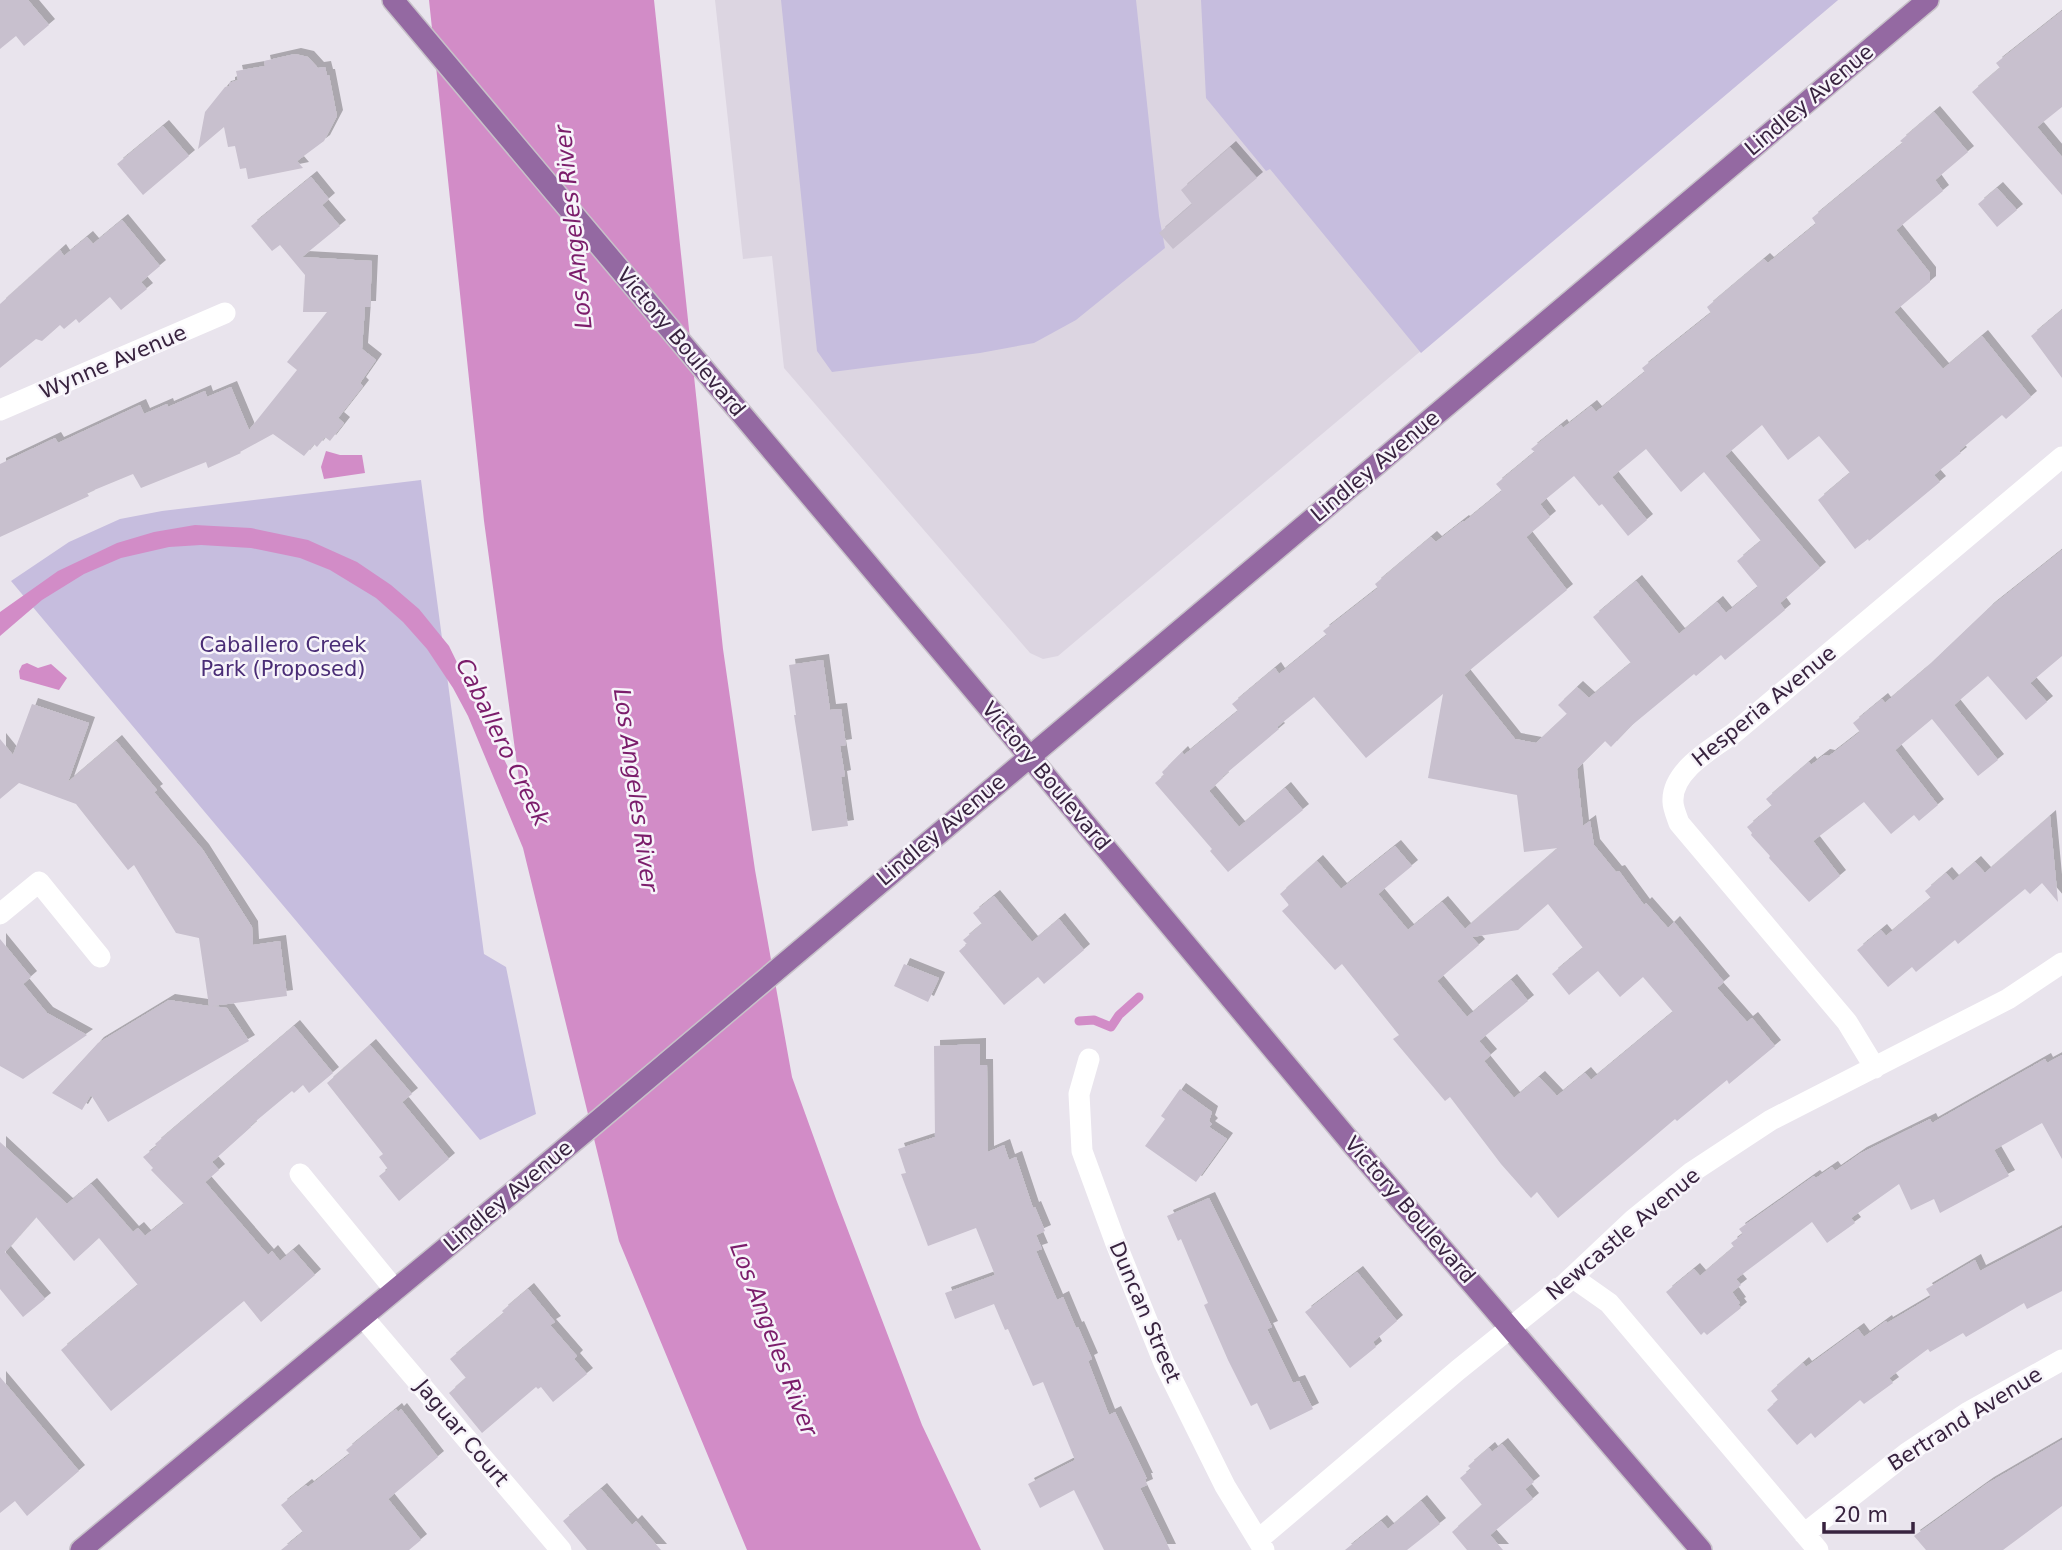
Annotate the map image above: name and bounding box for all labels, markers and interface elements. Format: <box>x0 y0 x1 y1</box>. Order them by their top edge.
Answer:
street label: Lindley Avenue <box>1740 39 1878 161</box>
water label: Los Angeles River <box>549 122 597 330</box>
street label: Victory Boulevard <box>612 263 750 421</box>
street label: Wynne Avenue <box>36 320 190 404</box>
street label: Lindley Avenue <box>1306 405 1444 527</box>
park label: Caballero Creek Park (Proposed) <box>200 633 367 681</box>
street label: Hesperia Avenue <box>1687 641 1841 771</box>
water label: Caballero Creek <box>451 654 556 832</box>
water label: Los Angeles River <box>609 687 663 895</box>
street label: Victory Boulevard <box>977 697 1115 855</box>
street label: Lindley Avenue <box>872 769 1010 891</box>
street label: Victory Boulevard <box>1340 1132 1480 1288</box>
street label: Lindley Avenue <box>439 1135 577 1257</box>
street label: Newcastle Avenue <box>1541 1163 1705 1305</box>
street label: Duncan Street <box>1104 1238 1186 1386</box>
water label: Los Angeles River <box>725 1239 823 1441</box>
street label: Bertrand Avenue <box>1884 1362 2046 1476</box>
street label: Jaguar Court <box>409 1373 513 1491</box>
scale bar <box>1824 1490 1913 1534</box>
text: 20 m <box>1834 1503 1888 1527</box>

